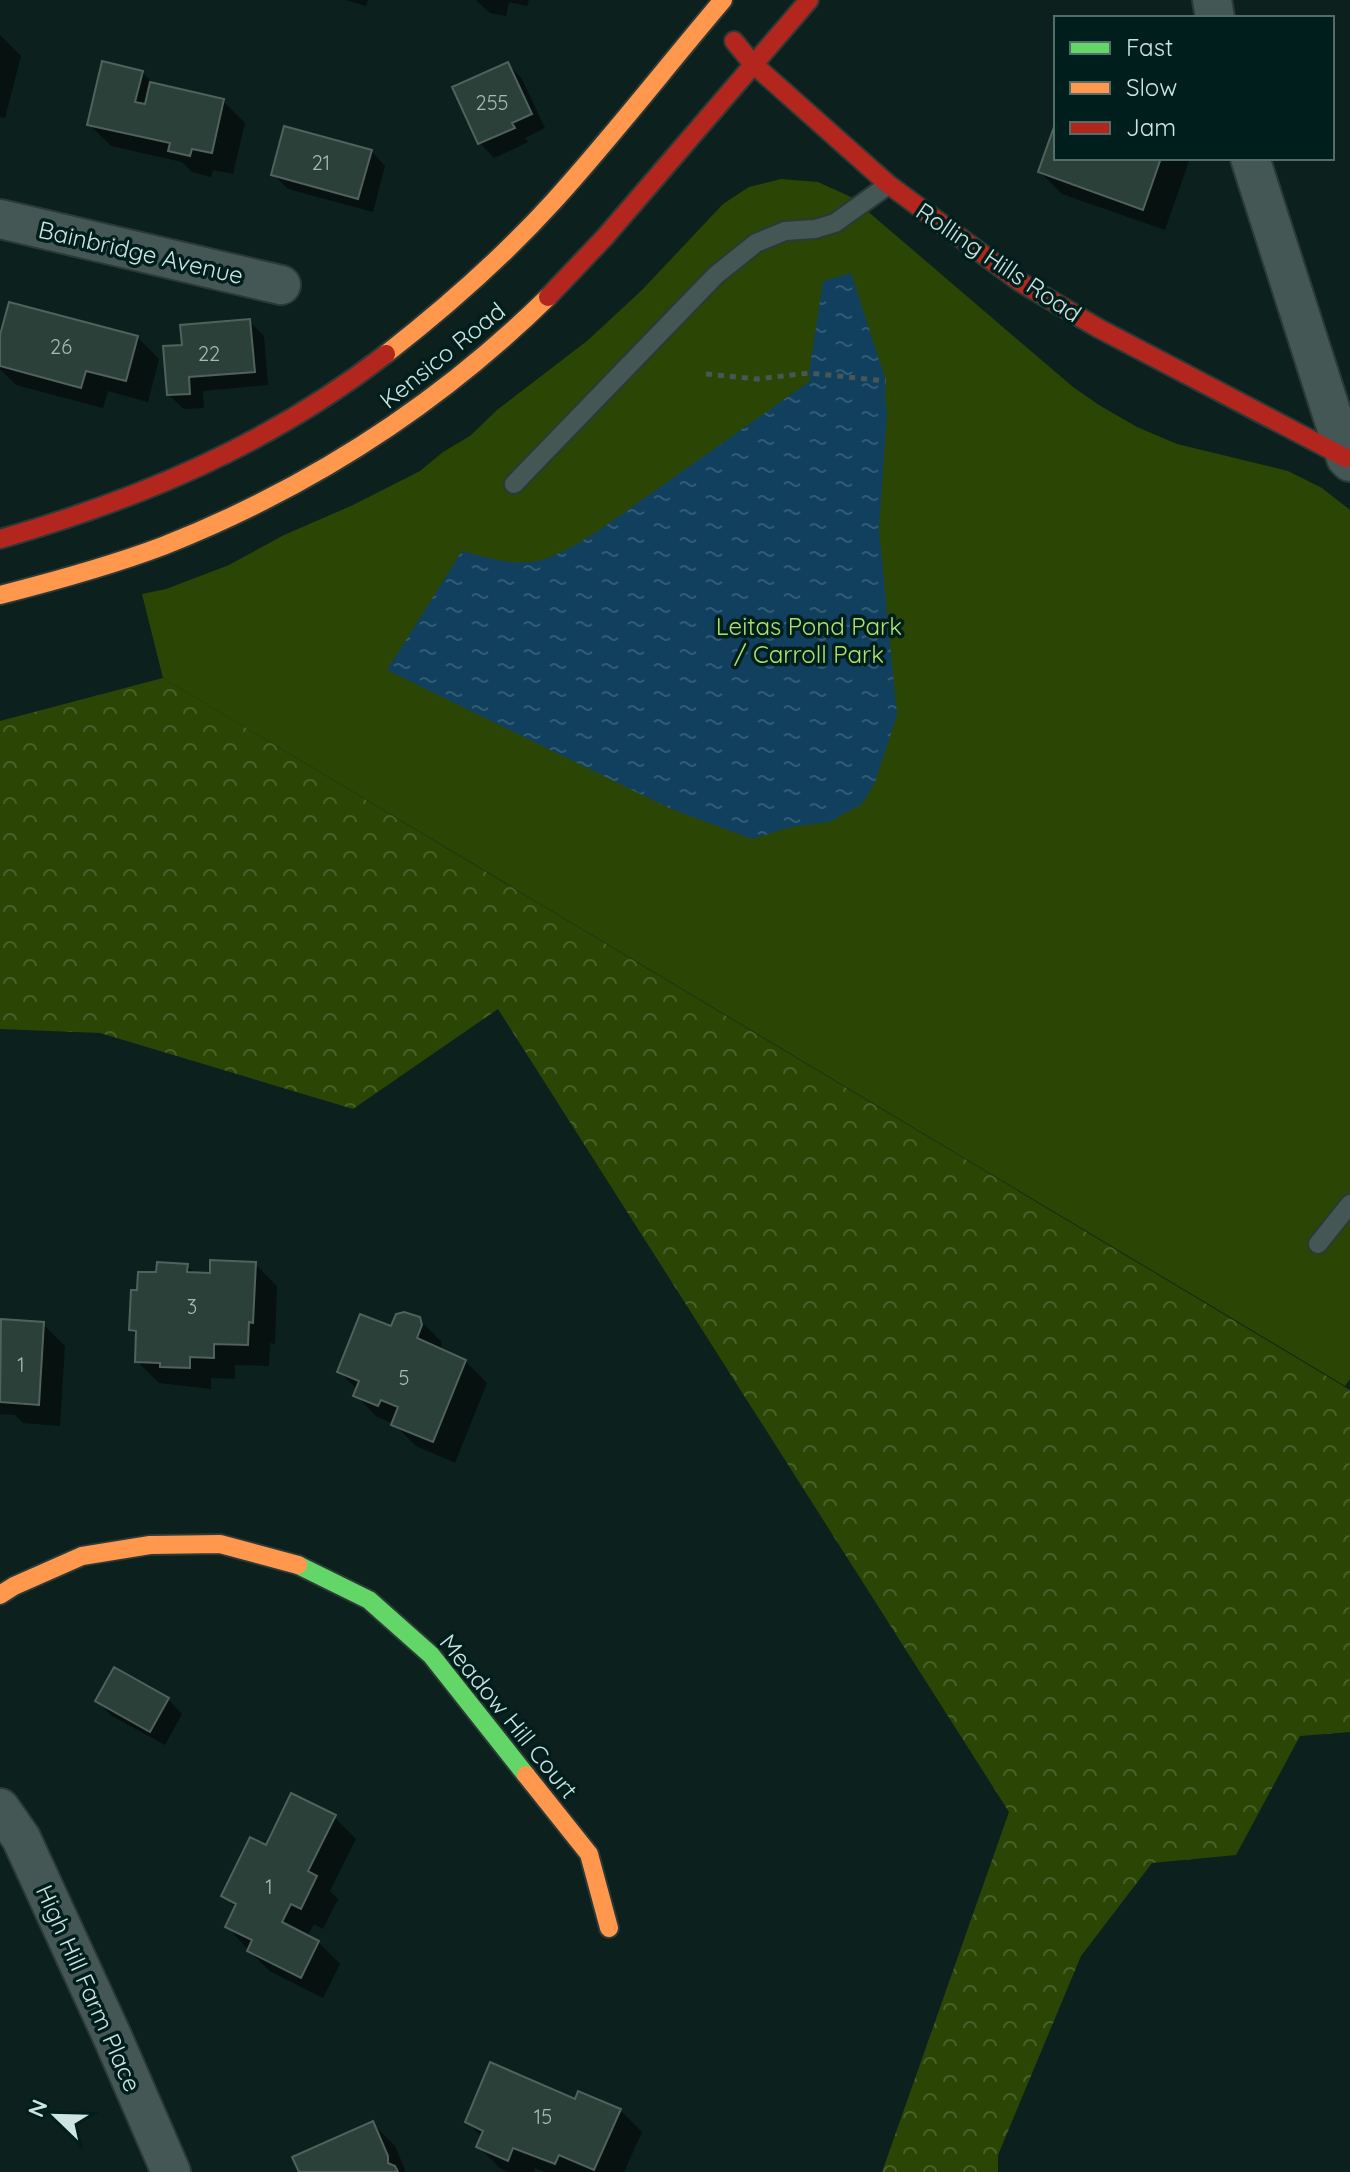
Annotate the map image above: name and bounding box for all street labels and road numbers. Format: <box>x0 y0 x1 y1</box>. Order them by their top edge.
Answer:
street label: Rolling Hills Road <box>911 196 1087 328</box>
street label: Bainbridge Avenue <box>36 214 246 290</box>
street label: Kensico Road <box>373 295 511 415</box>
street label: Meadow Hill Court <box>433 1628 585 1804</box>
street label: High Hill Farm Place <box>30 1880 148 2096</box>

